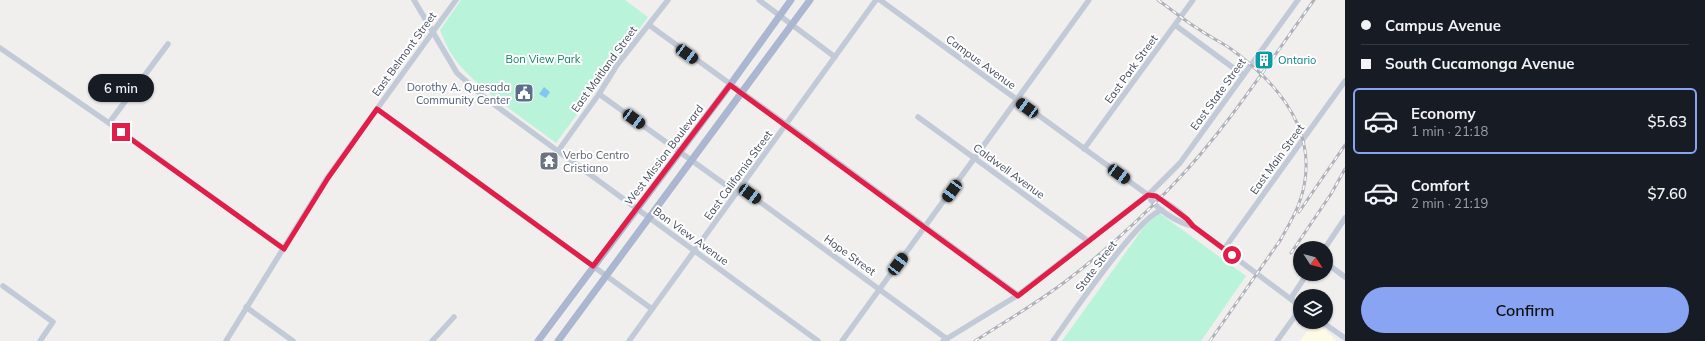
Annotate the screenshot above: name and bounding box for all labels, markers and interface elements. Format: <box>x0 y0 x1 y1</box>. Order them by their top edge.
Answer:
street label: East Belmont Street <box>369 9 439 99</box>
text: Campus Avenue <box>1385 16 1501 35</box>
street label: East Maitland Street <box>568 23 640 115</box>
street label: Campus Avenue <box>943 32 1019 92</box>
street label: East Park Street <box>1101 32 1161 106</box>
car <box>674 42 700 66</box>
building icon: Ontario <box>1253 49 1275 71</box>
park label: Bon View Park <box>506 52 581 66</box>
place label: Ontario <box>1278 53 1316 67</box>
text: South Cucamonga Avenue <box>1385 54 1575 73</box>
street label: East State Street <box>1187 55 1249 133</box>
callout: 6 min <box>88 74 154 102</box>
text: 6 min <box>104 80 138 96</box>
place label: Dorothy A. Quesada Community Center <box>407 80 510 107</box>
public building icon: Dorothy A. Quesada Community Center <box>513 82 535 104</box>
car <box>1014 96 1040 120</box>
street label: West Mission Boulevard <box>622 102 706 208</box>
icon: car <box>1363 103 1399 139</box>
text: Economy <box>1411 104 1476 123</box>
car <box>621 107 647 131</box>
text: $5.63 <box>1647 112 1687 131</box>
street label: East Main Street <box>1247 121 1307 197</box>
route end <box>112 123 130 141</box>
text: 1 min · 21:18 <box>1411 123 1488 139</box>
street label: East California Street <box>701 127 775 222</box>
street label: Caldwell Avenue <box>970 140 1048 202</box>
place label: Verbo Centro Cristiano <box>563 148 629 175</box>
temple icon: Verbo Centro Cristiano <box>538 150 560 172</box>
car <box>1106 162 1132 186</box>
icon: car <box>1363 175 1399 211</box>
text: Comfort <box>1411 176 1469 195</box>
car <box>940 178 964 204</box>
car <box>737 182 763 206</box>
text: $7.60 <box>1647 184 1687 203</box>
text: 2 min · 21:19 <box>1411 195 1488 211</box>
street label: Bon View Avenue <box>650 204 732 268</box>
street label: Hope Street <box>821 232 879 279</box>
street label: State Street <box>1072 238 1120 294</box>
north arrow <box>1293 241 1333 281</box>
map controls <box>1293 241 1333 329</box>
route start <box>1223 246 1241 264</box>
car <box>886 251 910 277</box>
button: Confirm <box>1361 287 1689 333</box>
button: layers <box>1293 289 1333 329</box>

